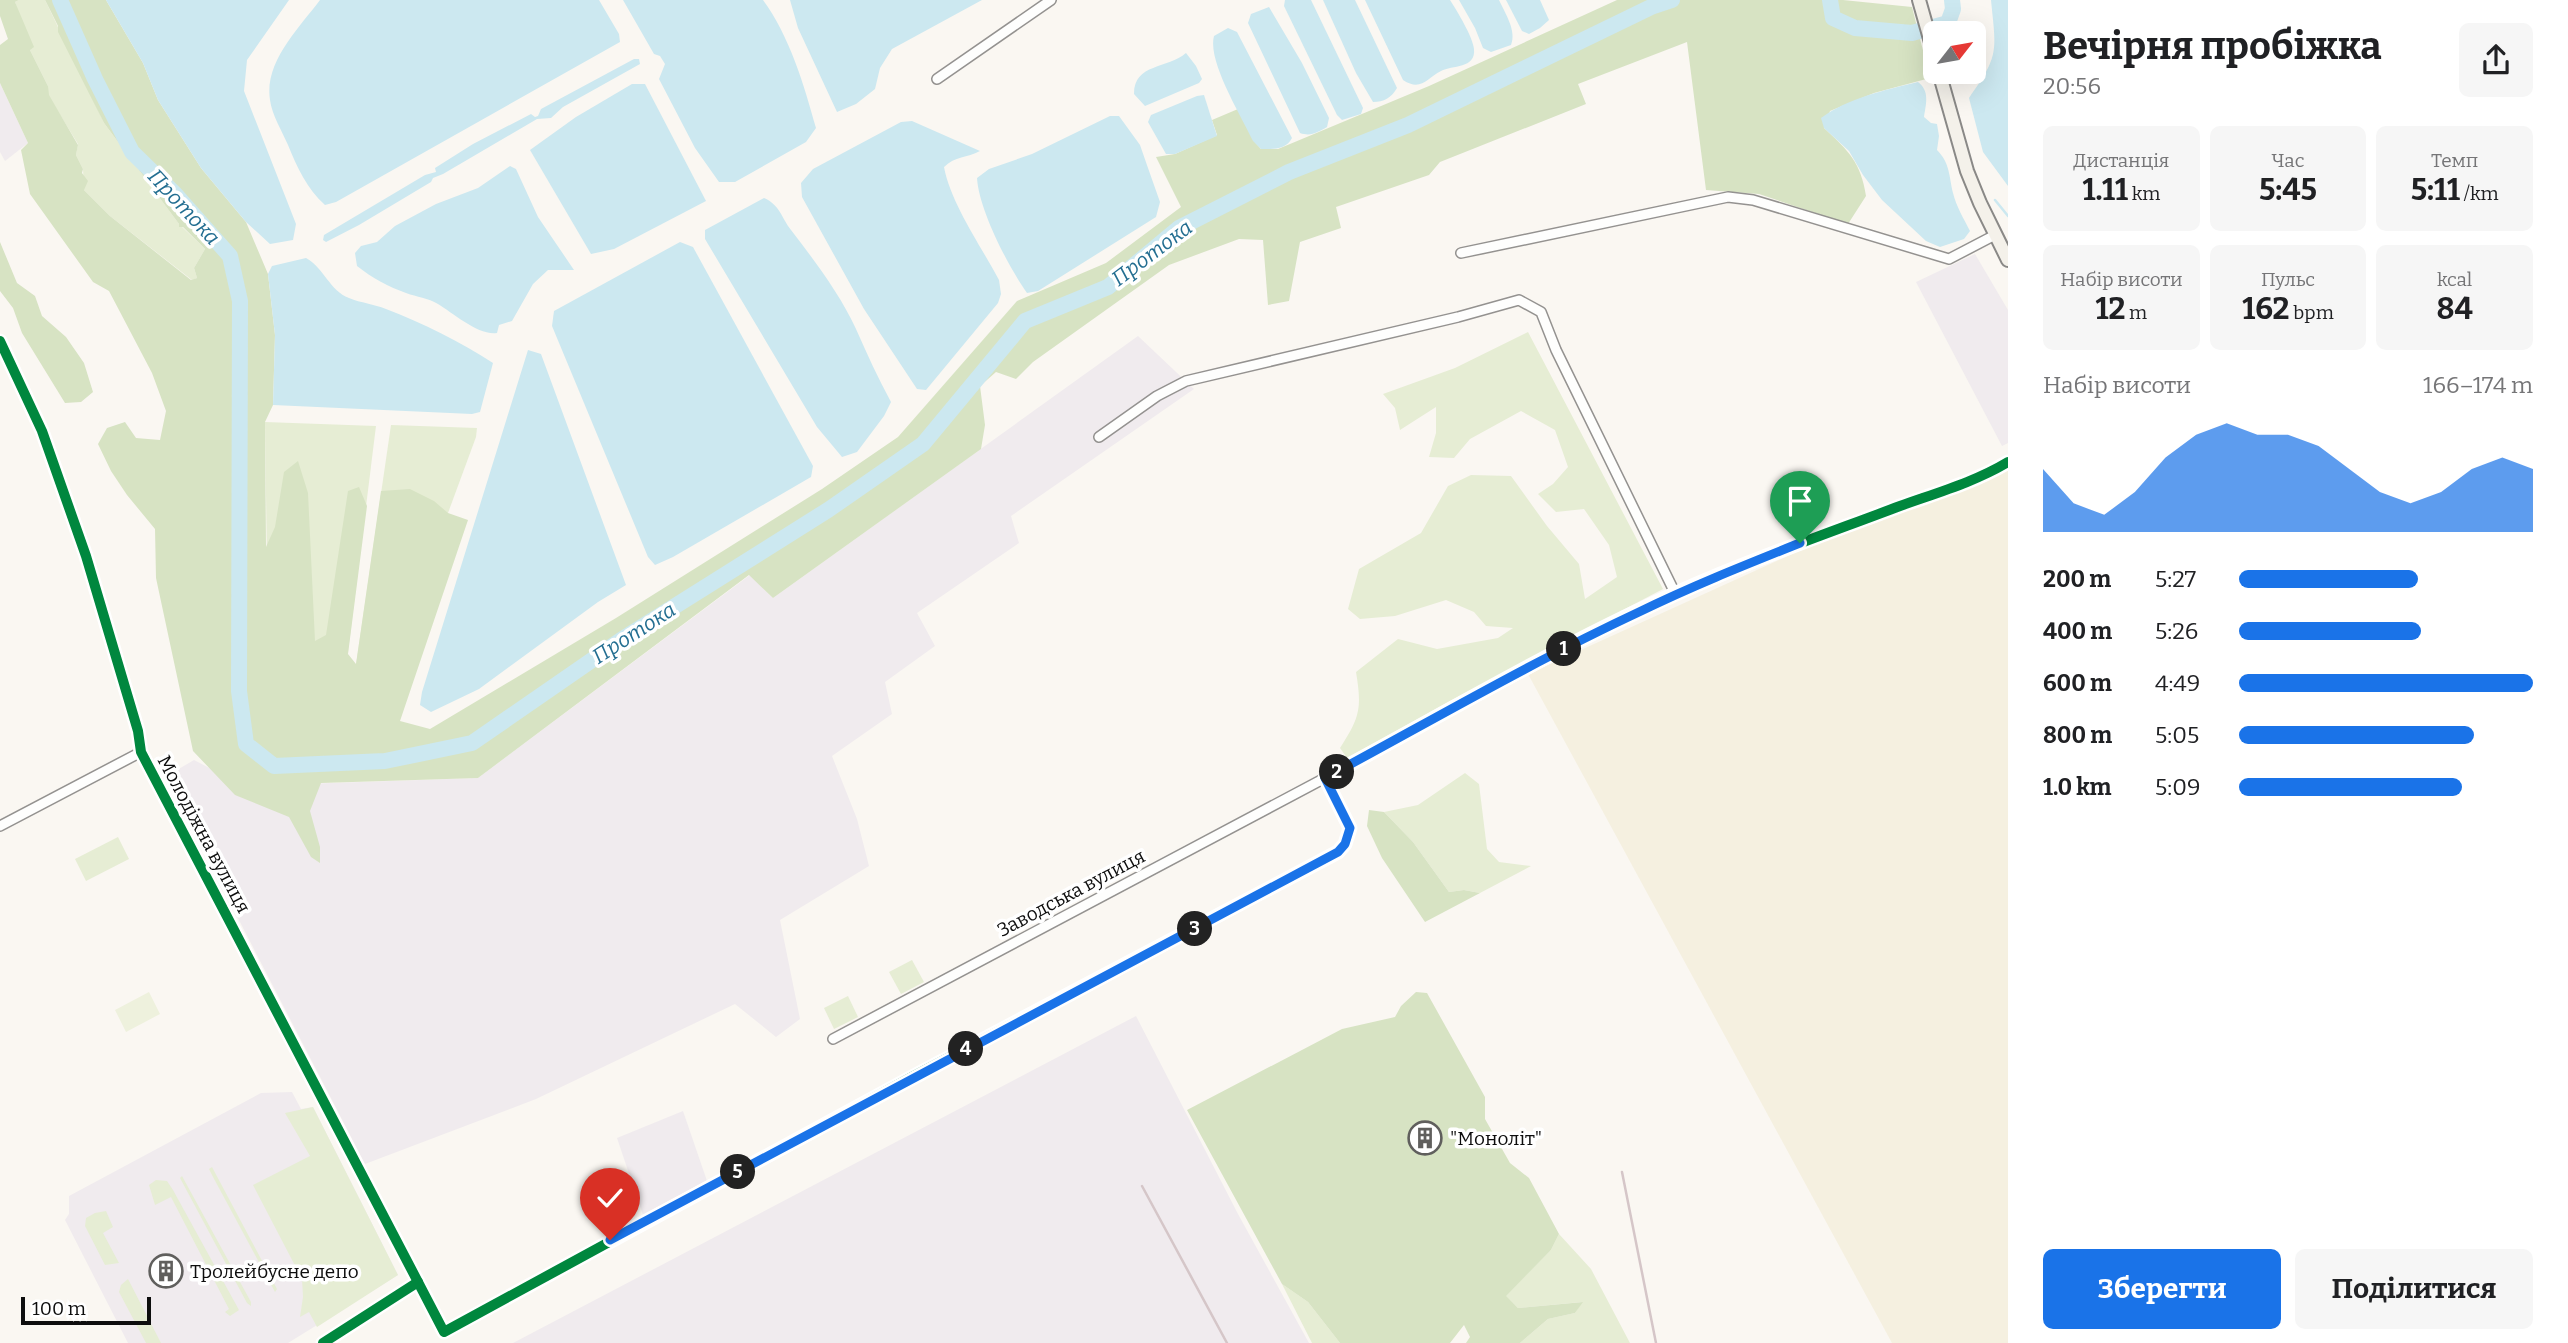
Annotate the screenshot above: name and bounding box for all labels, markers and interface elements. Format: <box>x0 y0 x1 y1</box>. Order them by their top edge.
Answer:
north arrow <box>1923 21 1986 84</box>
map controls <box>1923 21 1986 84</box>
text: Вечірня пробіжка <box>2043 23 2382 69</box>
button: share <box>2459 23 2533 97</box>
text: 20:56 <box>2043 72 2101 100</box>
text: Дистанція <box>2073 149 2169 172</box>
text: Час <box>2272 149 2304 172</box>
text: Темп <box>2431 149 2478 172</box>
water label: Протока <box>142 164 226 250</box>
text: 1.11 <box>2082 172 2128 208</box>
text: 5:45 <box>2259 172 2317 208</box>
text: 5:11 <box>2411 172 2460 208</box>
text: km <box>2128 182 2160 205</box>
text: /km <box>2460 182 2499 205</box>
water label: Протока <box>1107 214 1197 292</box>
text: Набір висоти <box>2060 268 2182 291</box>
text: Пульс <box>2261 268 2315 291</box>
text: kcal <box>2437 268 2472 291</box>
text: 12 <box>2095 291 2125 327</box>
text: 162 <box>2242 291 2290 327</box>
text: 84 <box>2436 291 2473 327</box>
text: m <box>2125 301 2147 324</box>
text: bpm <box>2290 301 2334 324</box>
text: Набір висоти <box>2043 371 2191 399</box>
text: 166–174 m <box>2423 371 2533 399</box>
pin <box>1770 471 1830 543</box>
icon: arrive <box>1781 482 1819 520</box>
text: 200 m <box>2043 565 2111 593</box>
text: 5:27 <box>2155 565 2196 593</box>
water label: Протока <box>587 596 681 670</box>
text: 400 m <box>2043 617 2112 645</box>
text: 5:26 <box>2155 617 2198 645</box>
pin: 1 <box>1546 632 1582 666</box>
text: 1 <box>1559 637 1568 660</box>
text: 600 m <box>2043 669 2112 697</box>
text: 4:49 <box>2155 669 2200 697</box>
text: 800 m <box>2043 721 2112 749</box>
text: 5:05 <box>2155 721 2199 749</box>
street label: Молодіжна вулиця <box>153 751 255 917</box>
pin: 2 <box>1320 754 1354 790</box>
text: 2 <box>1331 760 1342 783</box>
text: 1.0 km <box>2043 773 2112 801</box>
text: 5:09 <box>2155 773 2200 801</box>
street label: Заводська вулиця <box>993 844 1149 942</box>
pin: 3 <box>1178 912 1212 946</box>
text: 3 <box>1189 917 1200 940</box>
pin: 4 <box>948 1032 984 1066</box>
text: 4 <box>960 1037 971 1060</box>
building icon: "Моноліт" <box>1406 1119 1444 1157</box>
place label: "Моноліт" <box>1450 1127 1542 1150</box>
pin: 5 <box>720 1154 756 1190</box>
text: 5 <box>732 1160 743 1183</box>
pin <box>580 1168 640 1240</box>
icon: check <box>591 1179 629 1217</box>
button: Зберегти <box>2043 1249 2281 1329</box>
button: Поділитися <box>2295 1249 2533 1329</box>
building icon: Тролейбусне депо <box>147 1252 185 1290</box>
place label: Тролейбусне депо <box>190 1260 359 1283</box>
scale bar <box>21 1294 150 1326</box>
text: 100 m <box>32 1297 86 1320</box>

